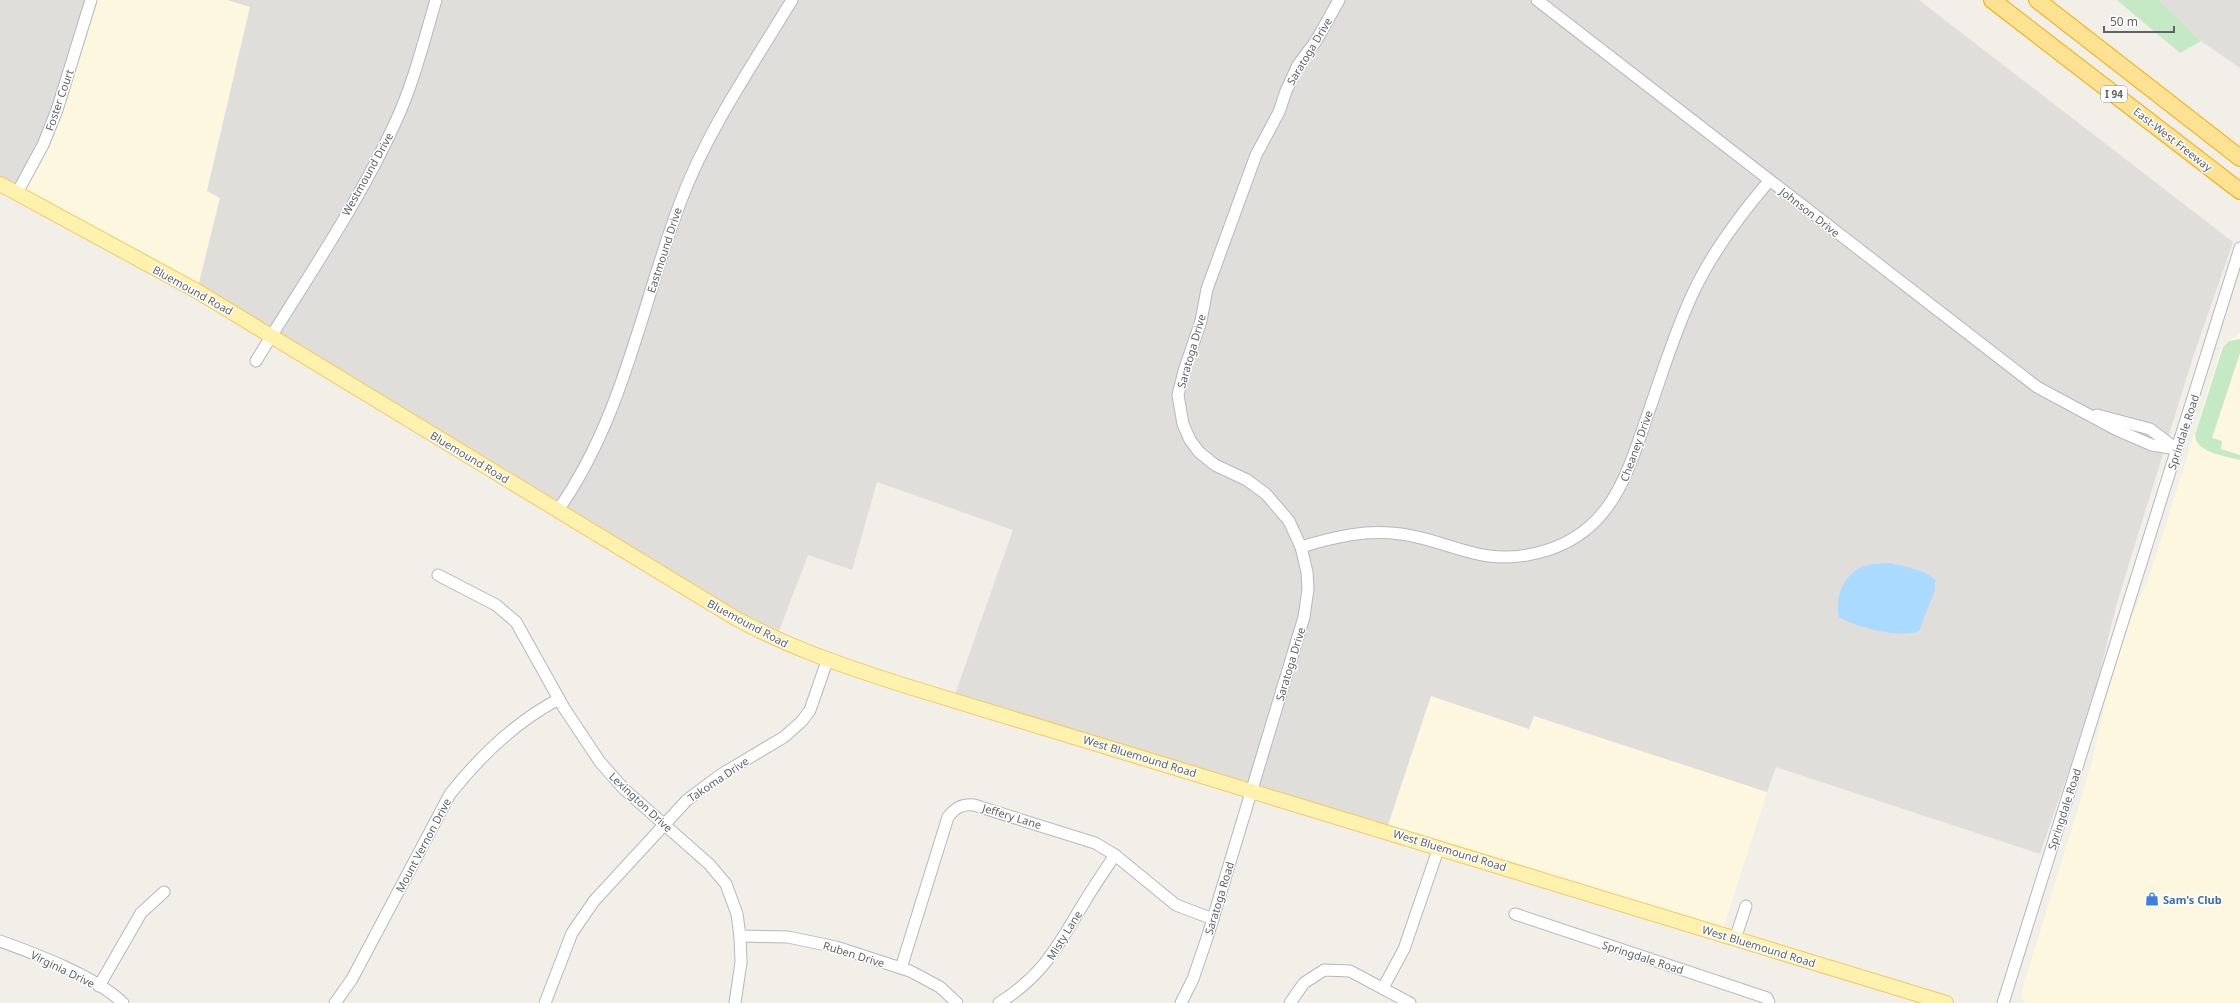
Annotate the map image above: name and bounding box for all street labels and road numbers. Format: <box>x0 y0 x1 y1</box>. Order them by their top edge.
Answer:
street label: Saratoga Drive <box>1283 14 1335 88</box>
street label: Foster Court <box>41 67 77 133</box>
road number: I 94 <box>2101 86 2127 102</box>
street label: East-West Freeway <box>2131 104 2216 175</box>
street label: Westmound Drive <box>338 130 396 218</box>
street label: Johnson Drive <box>1776 183 1843 240</box>
street label: Eastmound Drive <box>643 205 685 295</box>
street label: Bluemound Road <box>150 262 236 318</box>
street label: Saratoga Drive <box>1173 312 1209 390</box>
street label: Sprindale Road <box>2164 392 2202 472</box>
street label: Cheaney Drive <box>1616 408 1656 484</box>
street label: Bluemound Road <box>428 427 512 487</box>
street label: Bluemound Road <box>705 595 791 651</box>
street label: Saratoga Drive <box>1272 625 1308 703</box>
street label: West Bluemound Road <box>1081 732 1199 780</box>
street label: Takoma Drive <box>685 753 751 805</box>
street label: Springdale Road <box>2044 766 2084 852</box>
street label: Lexington Drive <box>606 769 676 835</box>
street label: Mount Vernon Drive <box>392 795 454 895</box>
street label: Jeffery Lane <box>980 800 1043 832</box>
street label: West Bluemound Road <box>1391 826 1509 874</box>
street label: Saratoga Road <box>1201 860 1237 936</box>
street label: Misty Lane <box>1043 908 1085 962</box>
street label: West Bluemound Road <box>1700 922 1818 970</box>
street label: Springdale Road <box>1600 937 1686 977</box>
street label: Ruben Drive <box>821 938 887 970</box>
street label: Virginia Drive <box>29 947 97 991</box>

